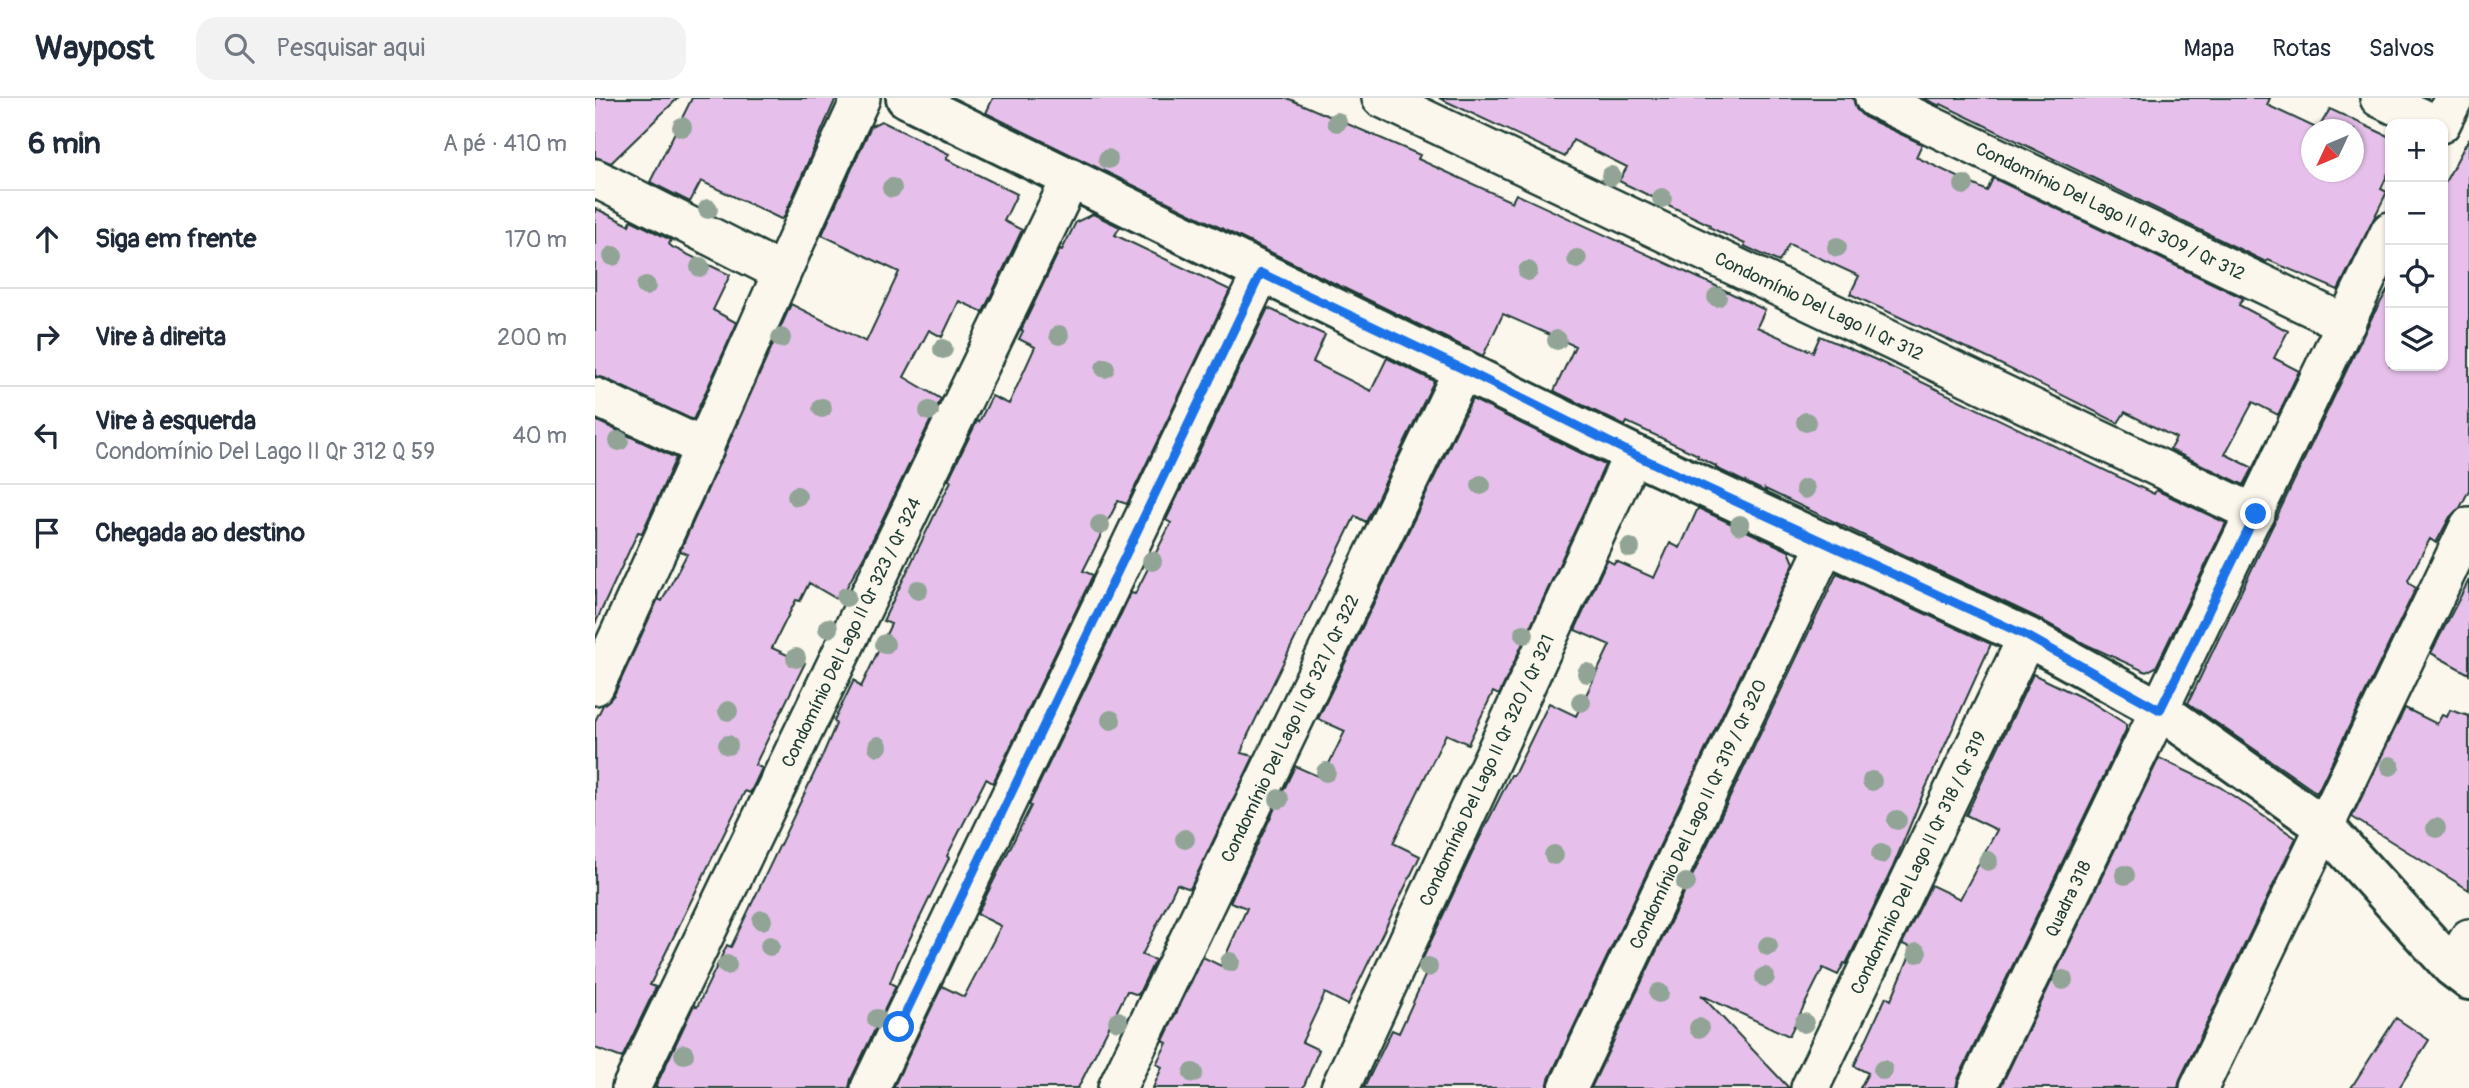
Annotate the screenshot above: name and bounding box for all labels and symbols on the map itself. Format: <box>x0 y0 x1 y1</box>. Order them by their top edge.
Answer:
north arrow <box>2301 119 2364 182</box>
street label: Condomínio Del Lago II Qr 309 / Qr 312 <box>1972 137 2249 285</box>
street label: Condomínio Del Lago II Qr 312 <box>1711 247 1927 366</box>
street label: Condomínio Del Lago II Qr 323 / Qr 324 <box>776 493 927 771</box>
route end <box>2240 498 2271 529</box>
street label: Condomínio Del Lago II Qr 321 / Qr 322 <box>1216 591 1364 866</box>
street label: Condomínio Del Lago II Qr 320 / Qr 321 <box>1414 631 1559 910</box>
street label: Condomínio Del Lago II Qr 319 / Qr 320 <box>1624 676 1772 953</box>
street label: Condomínio Del Lago II Qr 318 / Qr 319 <box>1845 727 1992 998</box>
street label: Quadra 318 <box>2040 857 2096 941</box>
route start <box>883 1011 914 1042</box>

